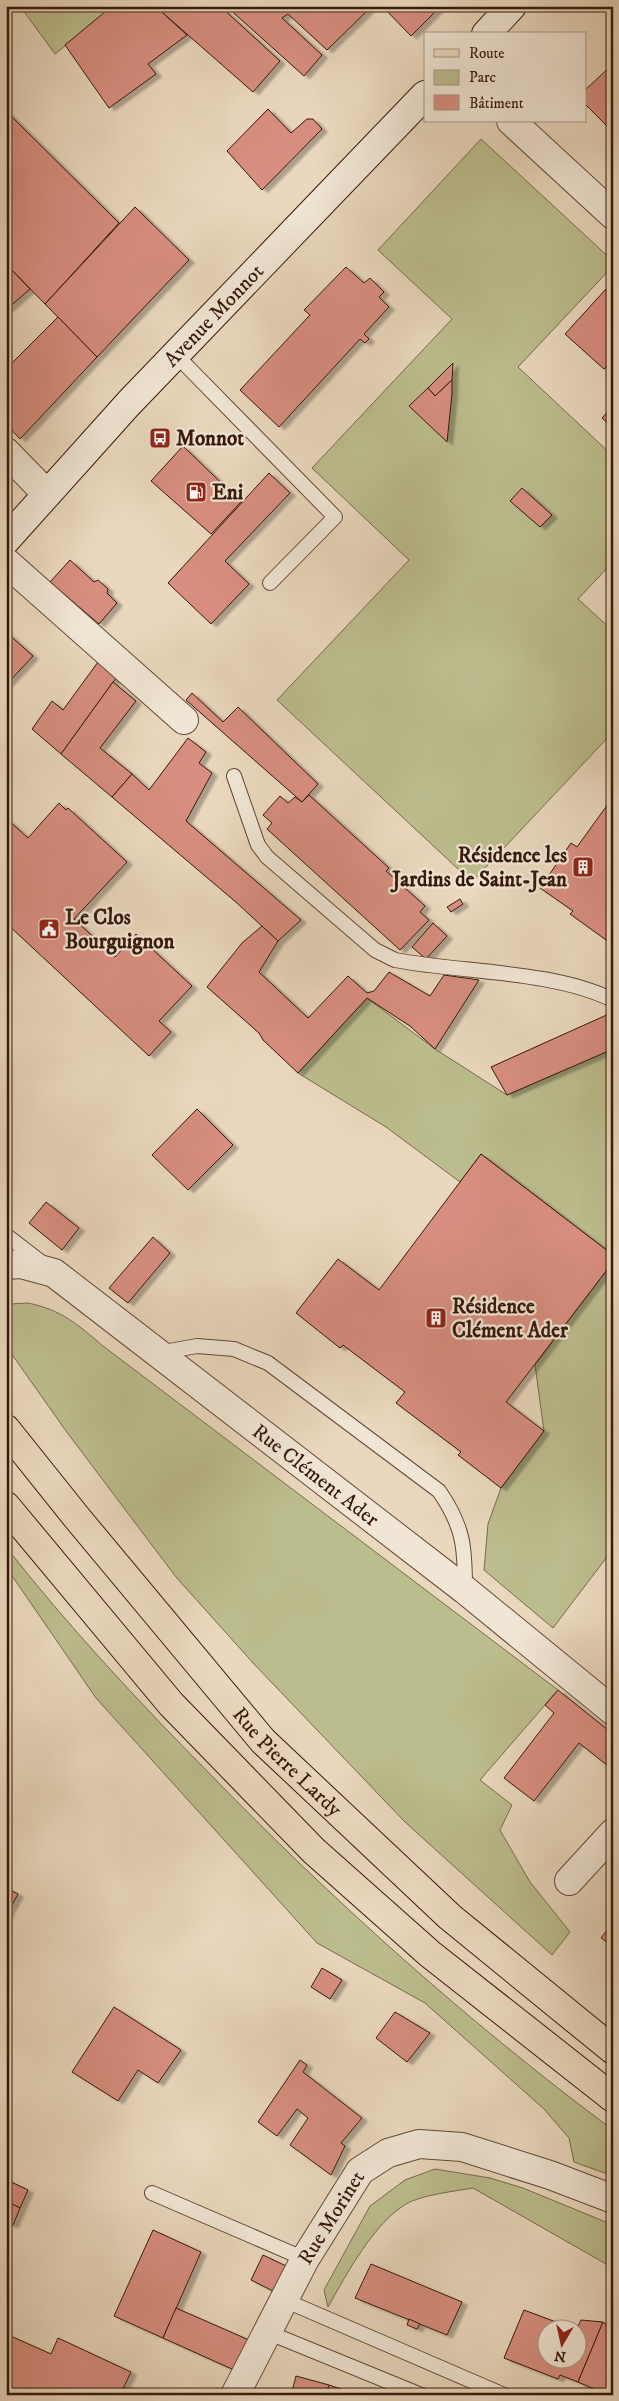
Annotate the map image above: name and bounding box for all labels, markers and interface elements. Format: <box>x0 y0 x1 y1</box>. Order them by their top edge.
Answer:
legend <box>424 32 586 122</box>
text: Route <box>469 44 504 63</box>
text: Parc <box>469 68 497 87</box>
text: Bâtiment <box>469 94 524 113</box>
street label: Avenue Monnot <box>159 259 270 373</box>
bus stop icon: Monnot <box>148 426 172 450</box>
place label: Monnot <box>176 426 244 452</box>
fuel station icon: Eni <box>184 480 208 504</box>
place label: Eni <box>212 480 244 506</box>
place label: Résidence les Jardins de Saint-Jean <box>390 843 568 893</box>
building icon: Résidence les Jardins de Saint-Jean <box>571 855 595 879</box>
place label: Le Clos Bourguignon <box>65 905 176 955</box>
public building icon: Le Clos Bourguignon <box>37 917 61 941</box>
place label: Résidence Clément Ader <box>452 1294 569 1344</box>
building icon: Résidence Clément Ader <box>424 1306 448 1330</box>
street label: Rue Clément Ader <box>247 1419 384 1533</box>
street label: Rue Pierre Lardy <box>226 1702 348 1823</box>
street label: Rue Morinet <box>293 2166 371 2270</box>
north arrow <box>536 2318 586 2368</box>
text: N <box>553 2346 567 2366</box>

